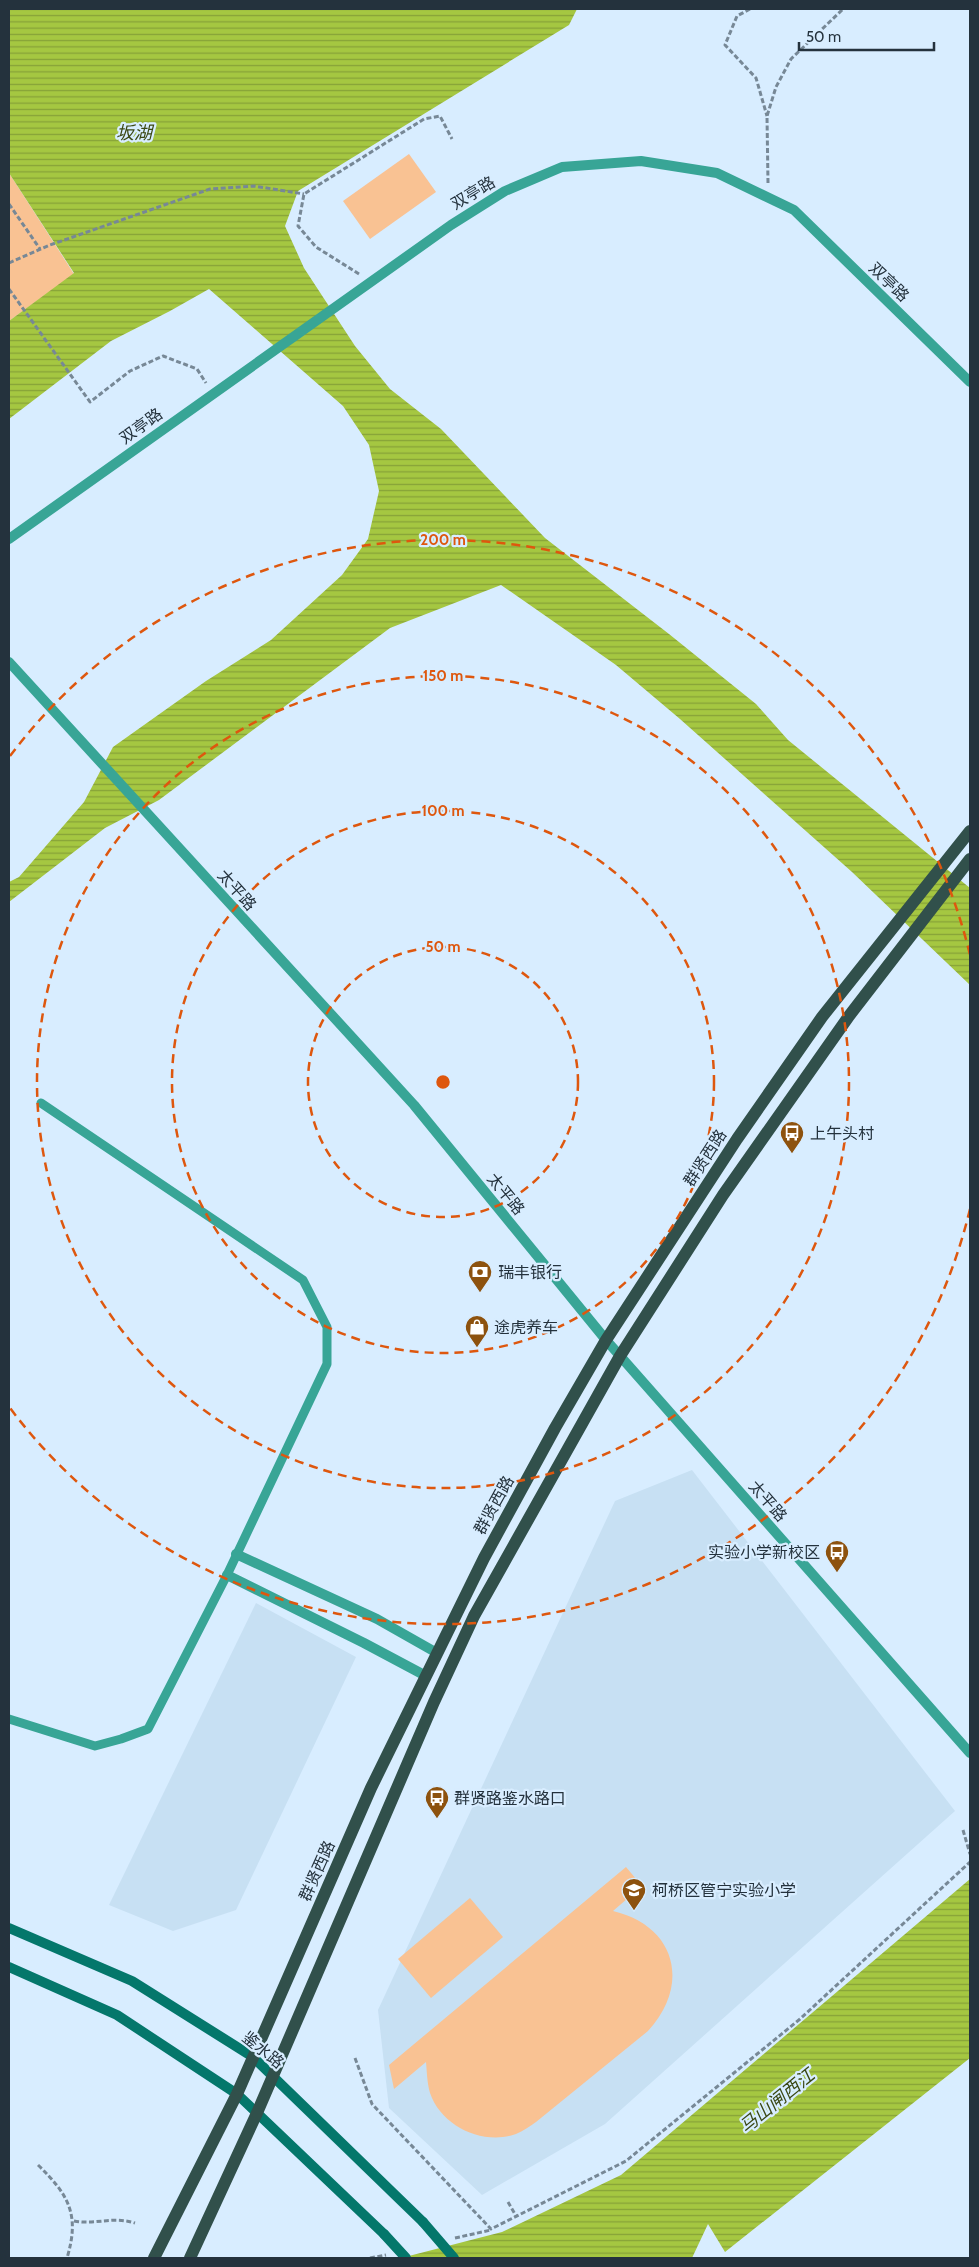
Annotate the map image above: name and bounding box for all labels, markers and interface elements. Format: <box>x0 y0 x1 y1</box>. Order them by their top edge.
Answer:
scale bar <box>799 20 934 52</box>
text: 50 m <box>806 28 841 46</box>
water label: 坂湖 <box>116 122 155 144</box>
street label: 双亭路 <box>448 172 498 214</box>
street label: 双亭路 <box>865 258 913 306</box>
street label: 双亭路 <box>116 404 166 448</box>
text: 200 m <box>420 531 466 549</box>
text: 150 m <box>423 667 463 685</box>
text: 100 m <box>421 802 465 820</box>
street label: 太平路 <box>214 866 260 914</box>
text: 50 m <box>425 938 461 956</box>
centre of rings <box>434 1073 452 1091</box>
bus stop icon: 上午头村 <box>779 1120 805 1154</box>
place label: 上午头村 <box>810 1124 874 1143</box>
street label: 群贤西路 <box>680 1126 730 1190</box>
street label: 太平路 <box>484 1169 528 1219</box>
bank icon: 瑞丰银行 <box>467 1259 493 1293</box>
place label: 瑞丰银行 <box>498 1263 562 1282</box>
shop icon: 途虎养车 <box>464 1314 490 1348</box>
place label: 途虎养车 <box>494 1318 558 1337</box>
street label: 群贤西路 <box>470 1472 518 1538</box>
street label: 太平路 <box>745 1477 791 1525</box>
bus stop icon: 实验小学新校区 <box>824 1539 850 1573</box>
place label: 实验小学新校区 <box>708 1543 820 1562</box>
bus stop icon: 群贤路鉴水路口 <box>424 1785 450 1819</box>
place label: 群贤路鉴水路口 <box>454 1789 566 1808</box>
street label: 群贤西路 <box>295 1838 339 1904</box>
school or university icon: 柯桥区管宁实验小学 <box>621 1877 647 1911</box>
place label: 柯桥区管宁实验小学 <box>652 1881 796 1900</box>
street label: 鉴水路 <box>238 2028 288 2072</box>
water label: 马山闸西江 <box>735 2063 820 2138</box>

